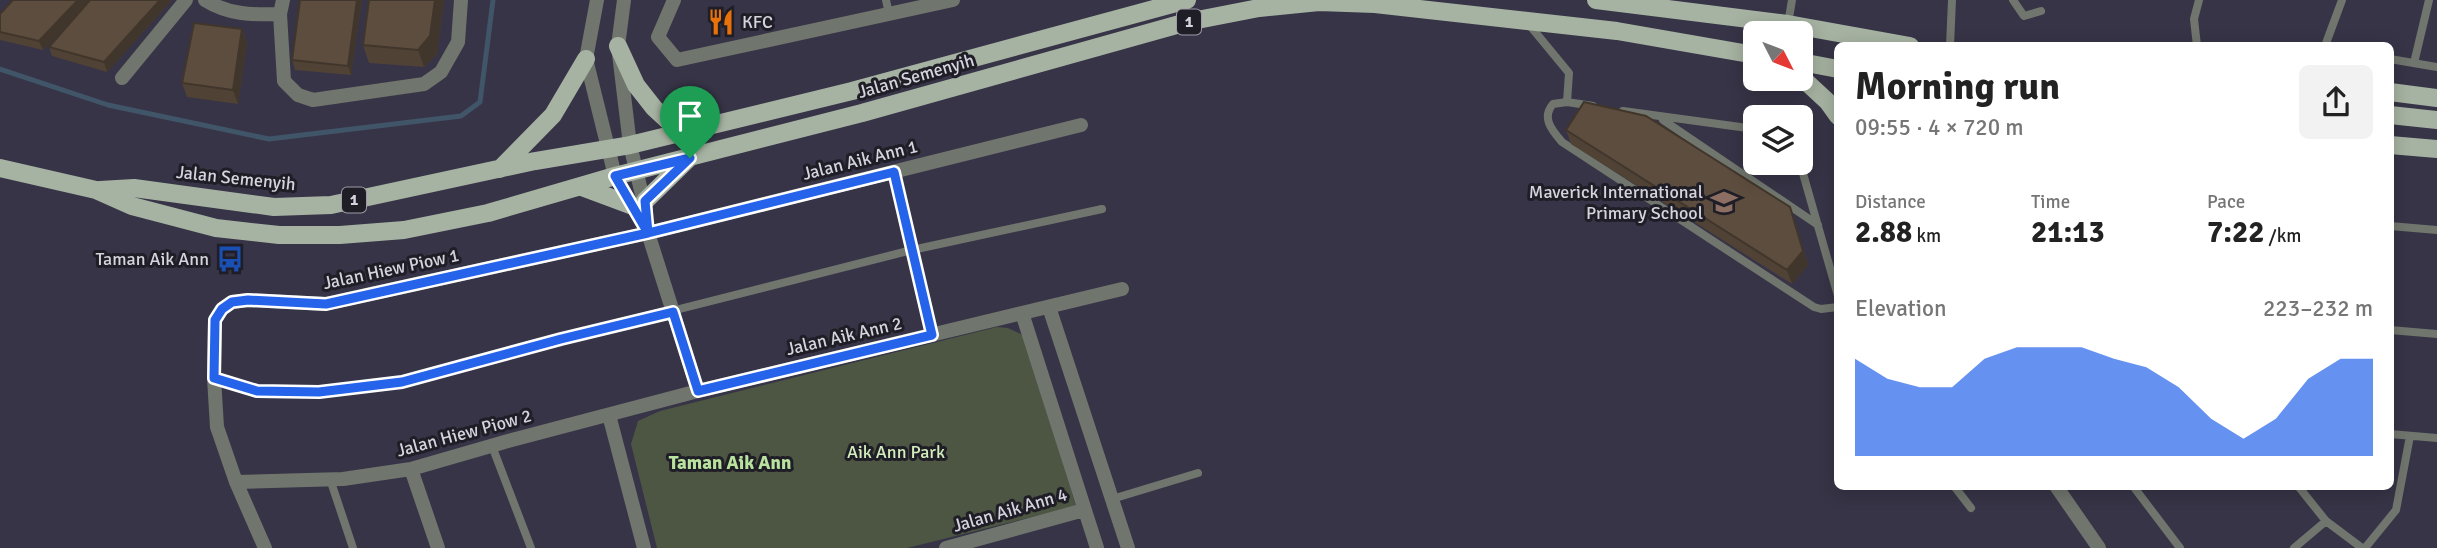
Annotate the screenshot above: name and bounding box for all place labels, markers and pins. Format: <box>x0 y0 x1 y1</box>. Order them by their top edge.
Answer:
restaurant icon: KFC <box>706 7 736 37</box>
place label: KFC <box>742 11 773 33</box>
pin <box>660 86 720 158</box>
place label: Maverick International Primary School <box>1529 181 1703 224</box>
school or university icon: Maverick International Primary School <box>1709 187 1739 217</box>
bus stop icon: Taman Aik Ann <box>215 244 245 274</box>
place label: Taman Aik Ann <box>96 248 209 270</box>

